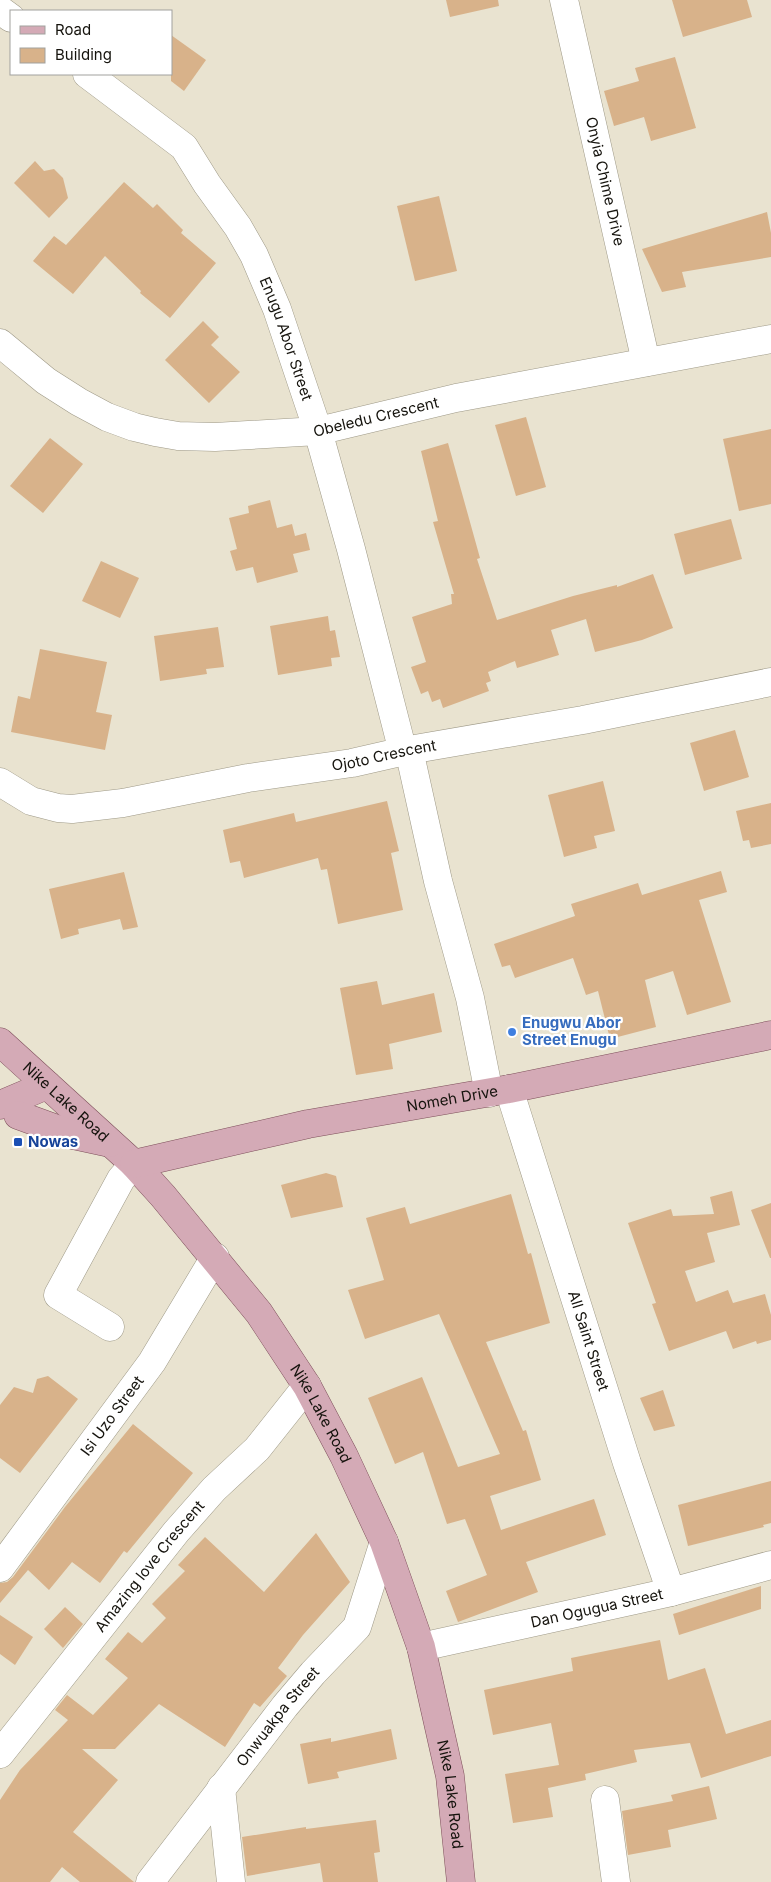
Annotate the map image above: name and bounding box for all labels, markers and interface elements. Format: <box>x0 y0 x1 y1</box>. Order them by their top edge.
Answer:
legend <box>10 10 172 75</box>
text: Road <box>55 20 91 39</box>
text: Building <box>55 45 112 64</box>
street label: Onyia Chime Drive <box>582 115 629 248</box>
street label: Enugu Abor Street <box>255 274 317 403</box>
street label: Obeledu Crescent <box>311 392 440 441</box>
street label: Ojoto Crescent <box>330 735 438 775</box>
place label: Enugwu Abor Street Enugu <box>522 1013 621 1049</box>
marker: Enugwu Abor Street Enugu <box>506 1026 518 1038</box>
street label: Nike Lake Road <box>19 1058 113 1146</box>
street label: Nomeh Drive <box>405 1081 499 1116</box>
place label: Nowas <box>28 1132 78 1151</box>
marker: Nowas <box>12 1136 24 1148</box>
street label: All Saint Street <box>564 1288 614 1393</box>
street label: Nike Lake Road <box>286 1360 356 1466</box>
street label: Isi Uzo Street <box>76 1372 148 1459</box>
street label: Amazing love Crescent <box>90 1496 208 1636</box>
street label: Dan Ogugua Street <box>529 1584 665 1632</box>
street label: Onwuakpa Street <box>232 1662 323 1770</box>
street label: Nike Lake Road <box>433 1738 468 1850</box>

